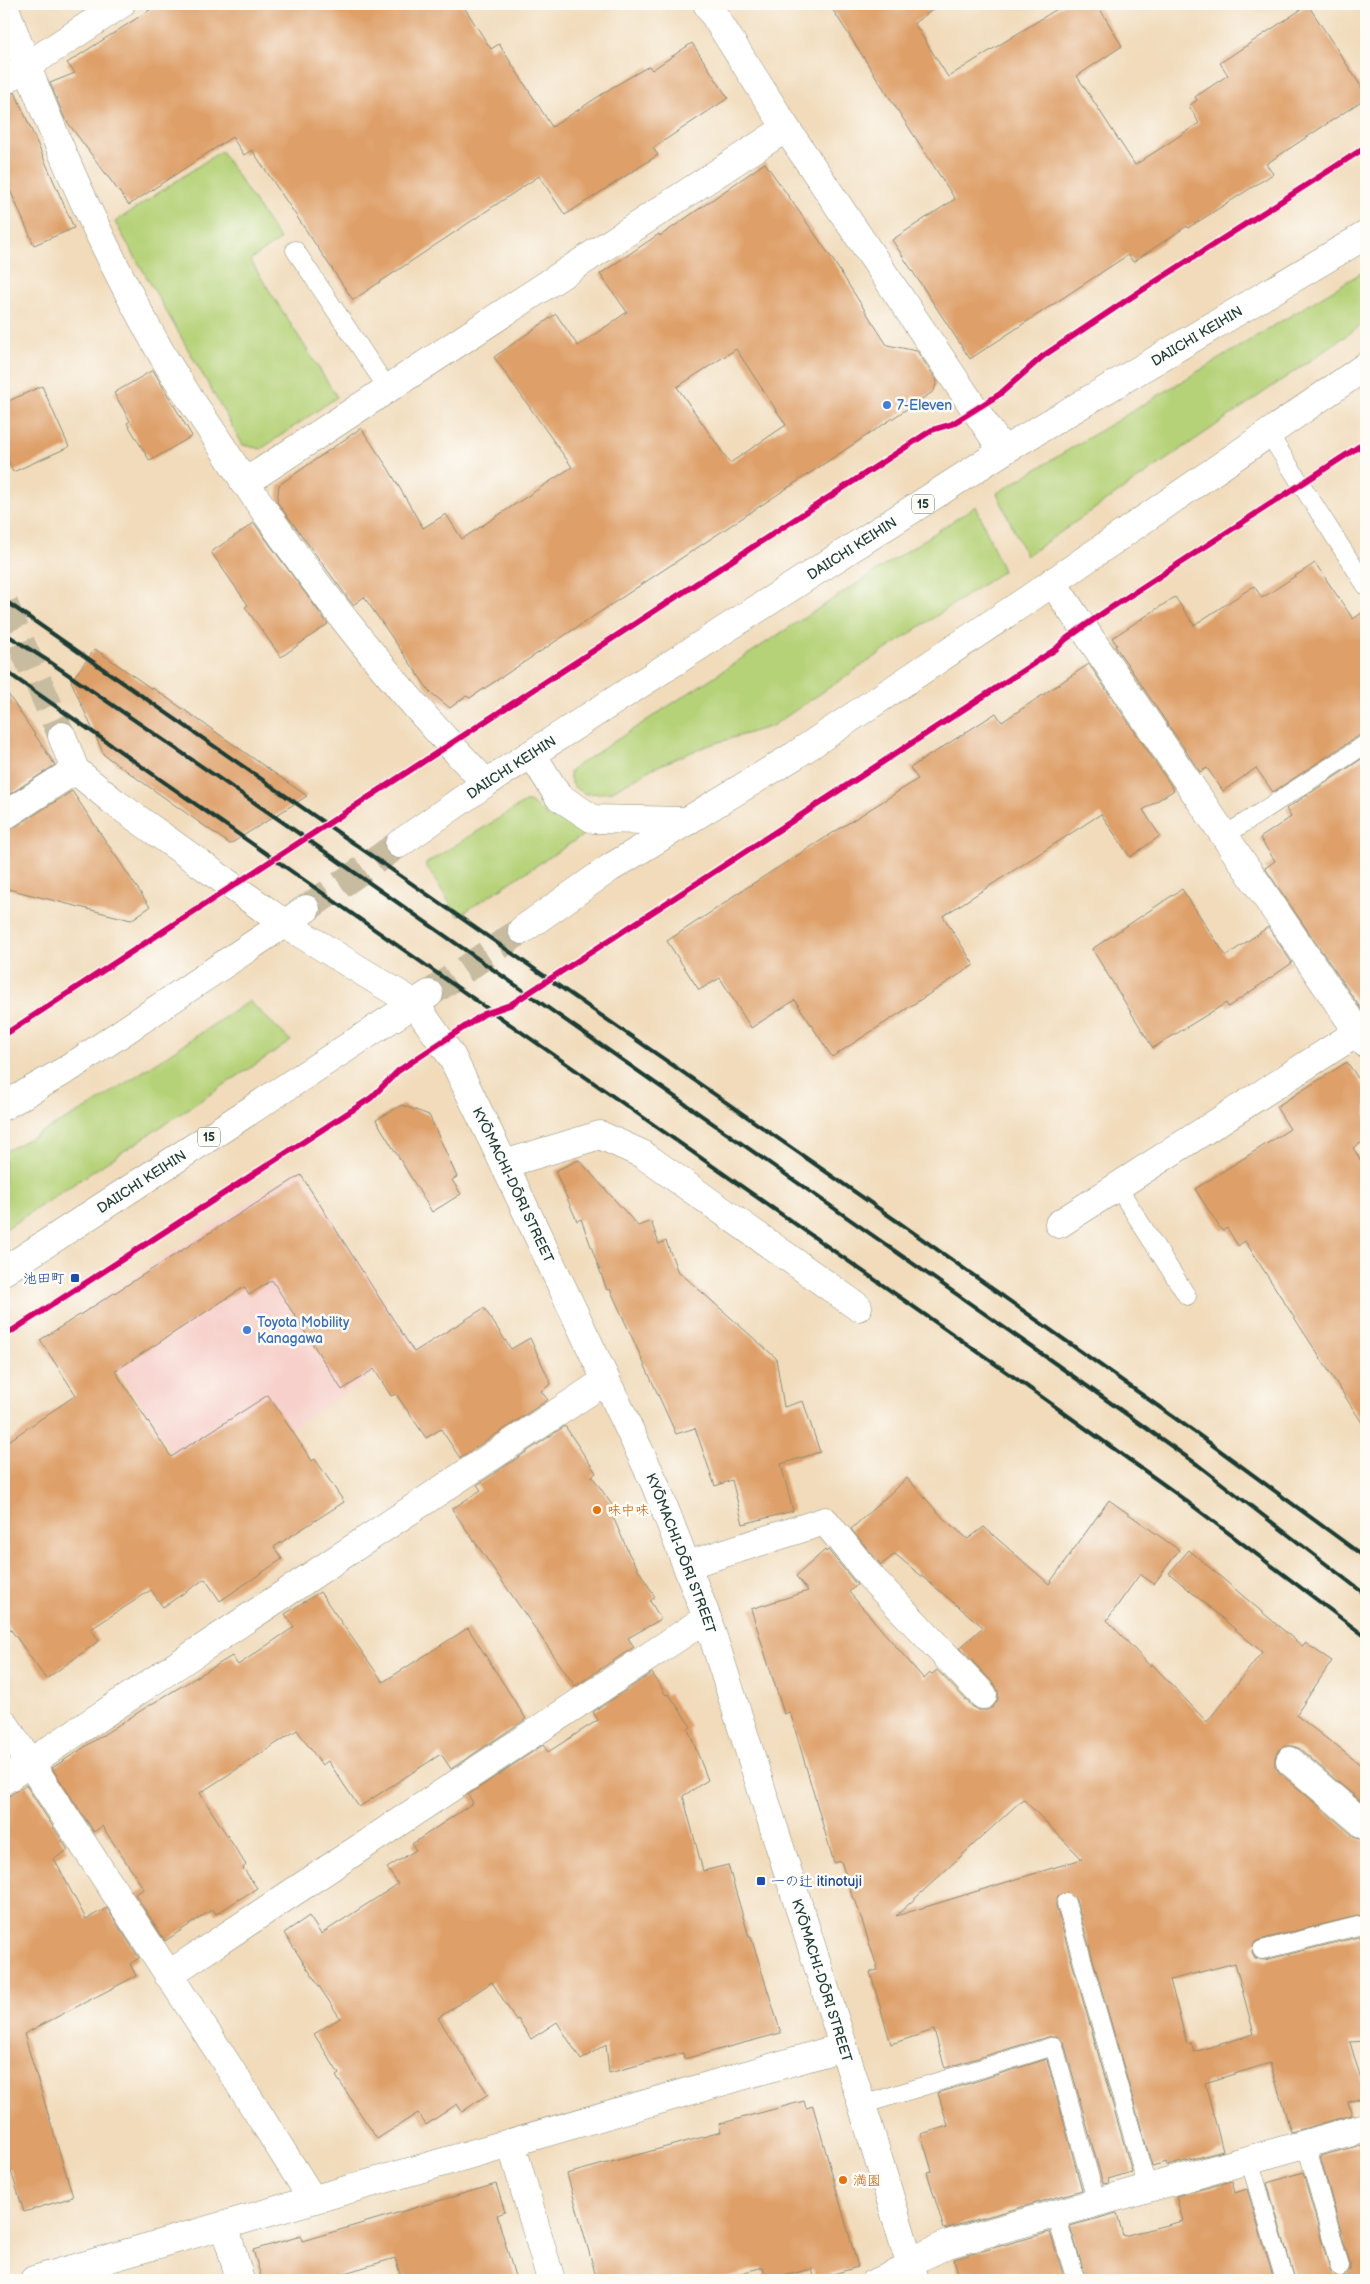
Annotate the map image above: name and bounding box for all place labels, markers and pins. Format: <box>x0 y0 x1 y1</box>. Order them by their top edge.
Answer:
place label: 7-Eleven <box>897 397 952 414</box>
marker: 7-Eleven <box>881 399 893 411</box>
place label: 池田町 <box>23 1270 65 1287</box>
marker: 池田町 <box>69 1272 81 1284</box>
place label: Toyota Mobility Kanagawa <box>257 1314 350 1347</box>
marker: Toyota Mobility Kanagawa <box>241 1324 253 1336</box>
place label: 味中味 <box>607 1502 649 1519</box>
marker: 味中味 <box>591 1504 603 1516</box>
place label: 一の辻 itinotuji <box>771 1873 862 1890</box>
marker: 一の辻 itinotuji <box>755 1875 767 1887</box>
place label: 満園 <box>853 2172 881 2189</box>
marker: 満園 <box>837 2174 849 2186</box>

